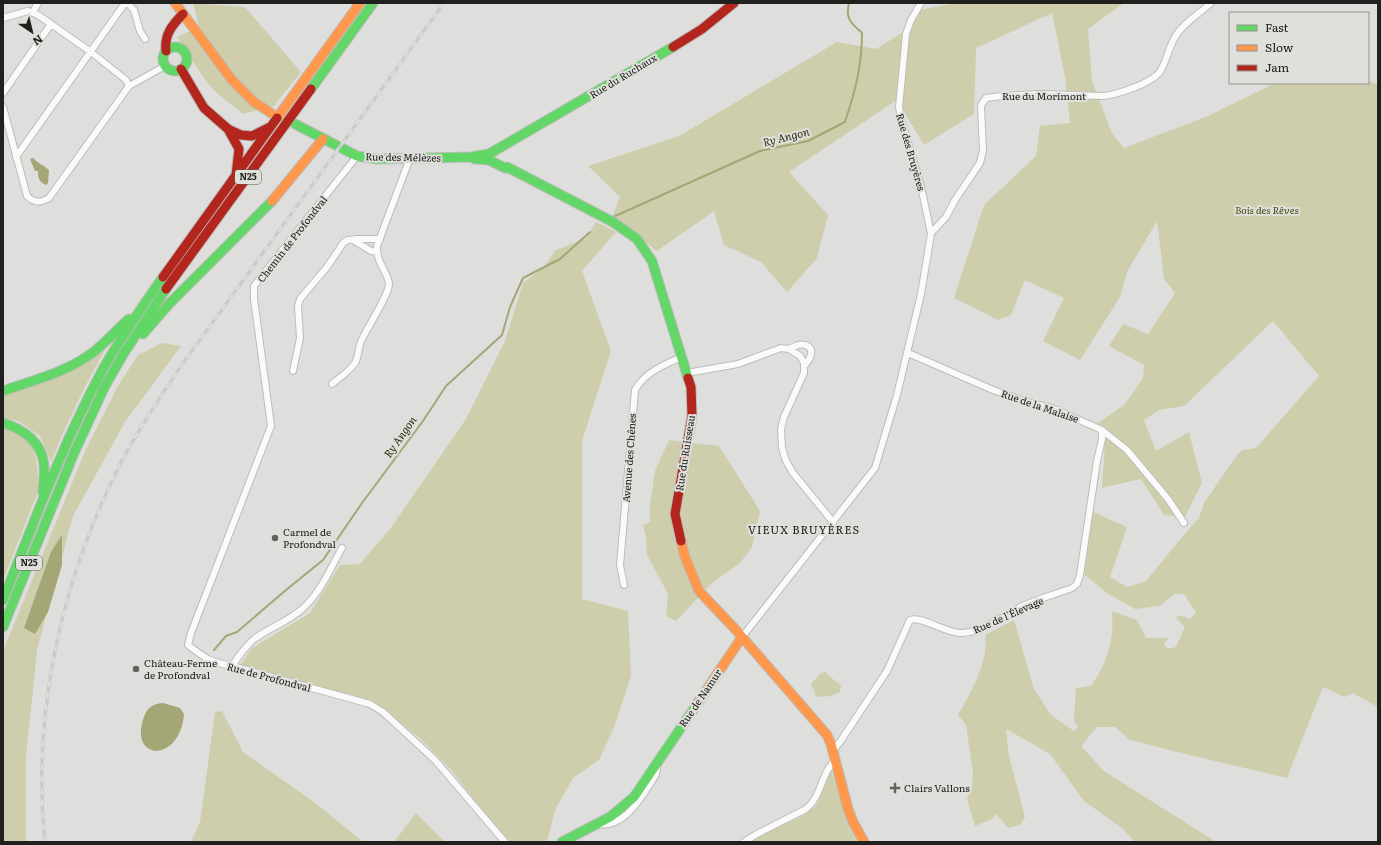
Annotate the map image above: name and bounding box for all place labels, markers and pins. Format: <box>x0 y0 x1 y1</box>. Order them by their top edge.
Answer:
place label: Carmel de Profondval <box>283 524 337 551</box>
marker: Carmel de Profondval <box>270 533 280 543</box>
place label: Château-Ferme de Profondval <box>144 655 217 682</box>
marker: Château-Ferme de Profondval <box>131 664 141 674</box>
place label: Clairs Vallons <box>904 780 970 795</box>
marker: Clairs Vallons <box>889 782 901 794</box>

